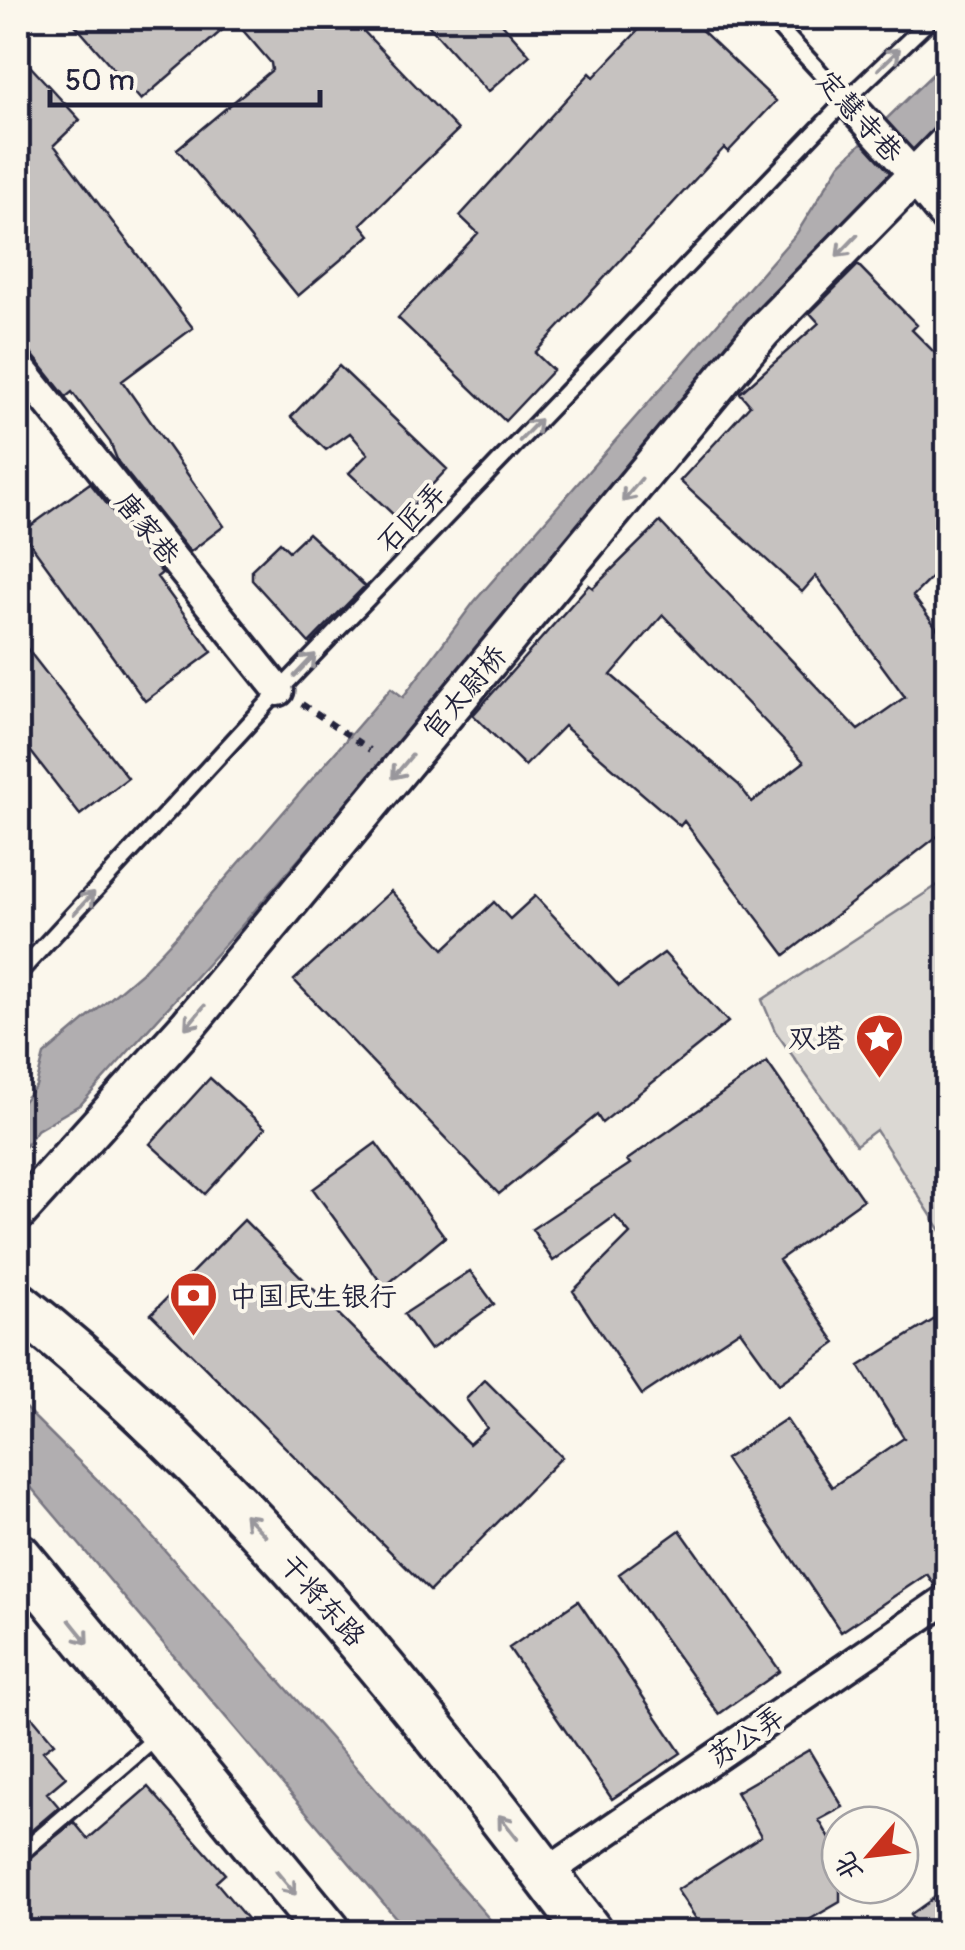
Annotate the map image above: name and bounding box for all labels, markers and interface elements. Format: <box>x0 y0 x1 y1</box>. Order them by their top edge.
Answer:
scale bar <box>50 45 320 107</box>
one-way arrow <box>877 47 901 71</box>
text: 50 m <box>65 62 135 99</box>
street label: 定慧寺巷 <box>808 64 910 171</box>
one-way arrow <box>835 233 859 258</box>
one-way arrow <box>518 418 541 443</box>
street label: 石匠弄 <box>370 476 454 560</box>
one-way arrow <box>621 476 643 502</box>
street label: 唐家巷 <box>107 485 187 573</box>
street label: 官太尉桥 <box>416 639 515 747</box>
one-way arrow <box>293 653 317 677</box>
one-way arrow <box>391 753 413 779</box>
one-way arrow <box>72 891 96 915</box>
one-way arrow <box>184 1004 207 1029</box>
place icon: 双塔 <box>853 1012 905 1080</box>
place label: 双塔 <box>788 1022 844 1057</box>
bank icon: 中国民生银行 <box>168 1270 220 1338</box>
place label: 中国民生银行 <box>229 1280 397 1315</box>
one-way arrow <box>243 1513 267 1537</box>
street label: 干将东路 <box>271 1548 372 1654</box>
one-way arrow <box>68 1619 90 1645</box>
street label: 苏公弄 <box>702 1699 791 1775</box>
north arrow <box>820 1805 920 1905</box>
one-way arrow <box>498 1814 519 1841</box>
text: 北 <box>827 1845 871 1887</box>
one-way arrow <box>275 1869 297 1895</box>

